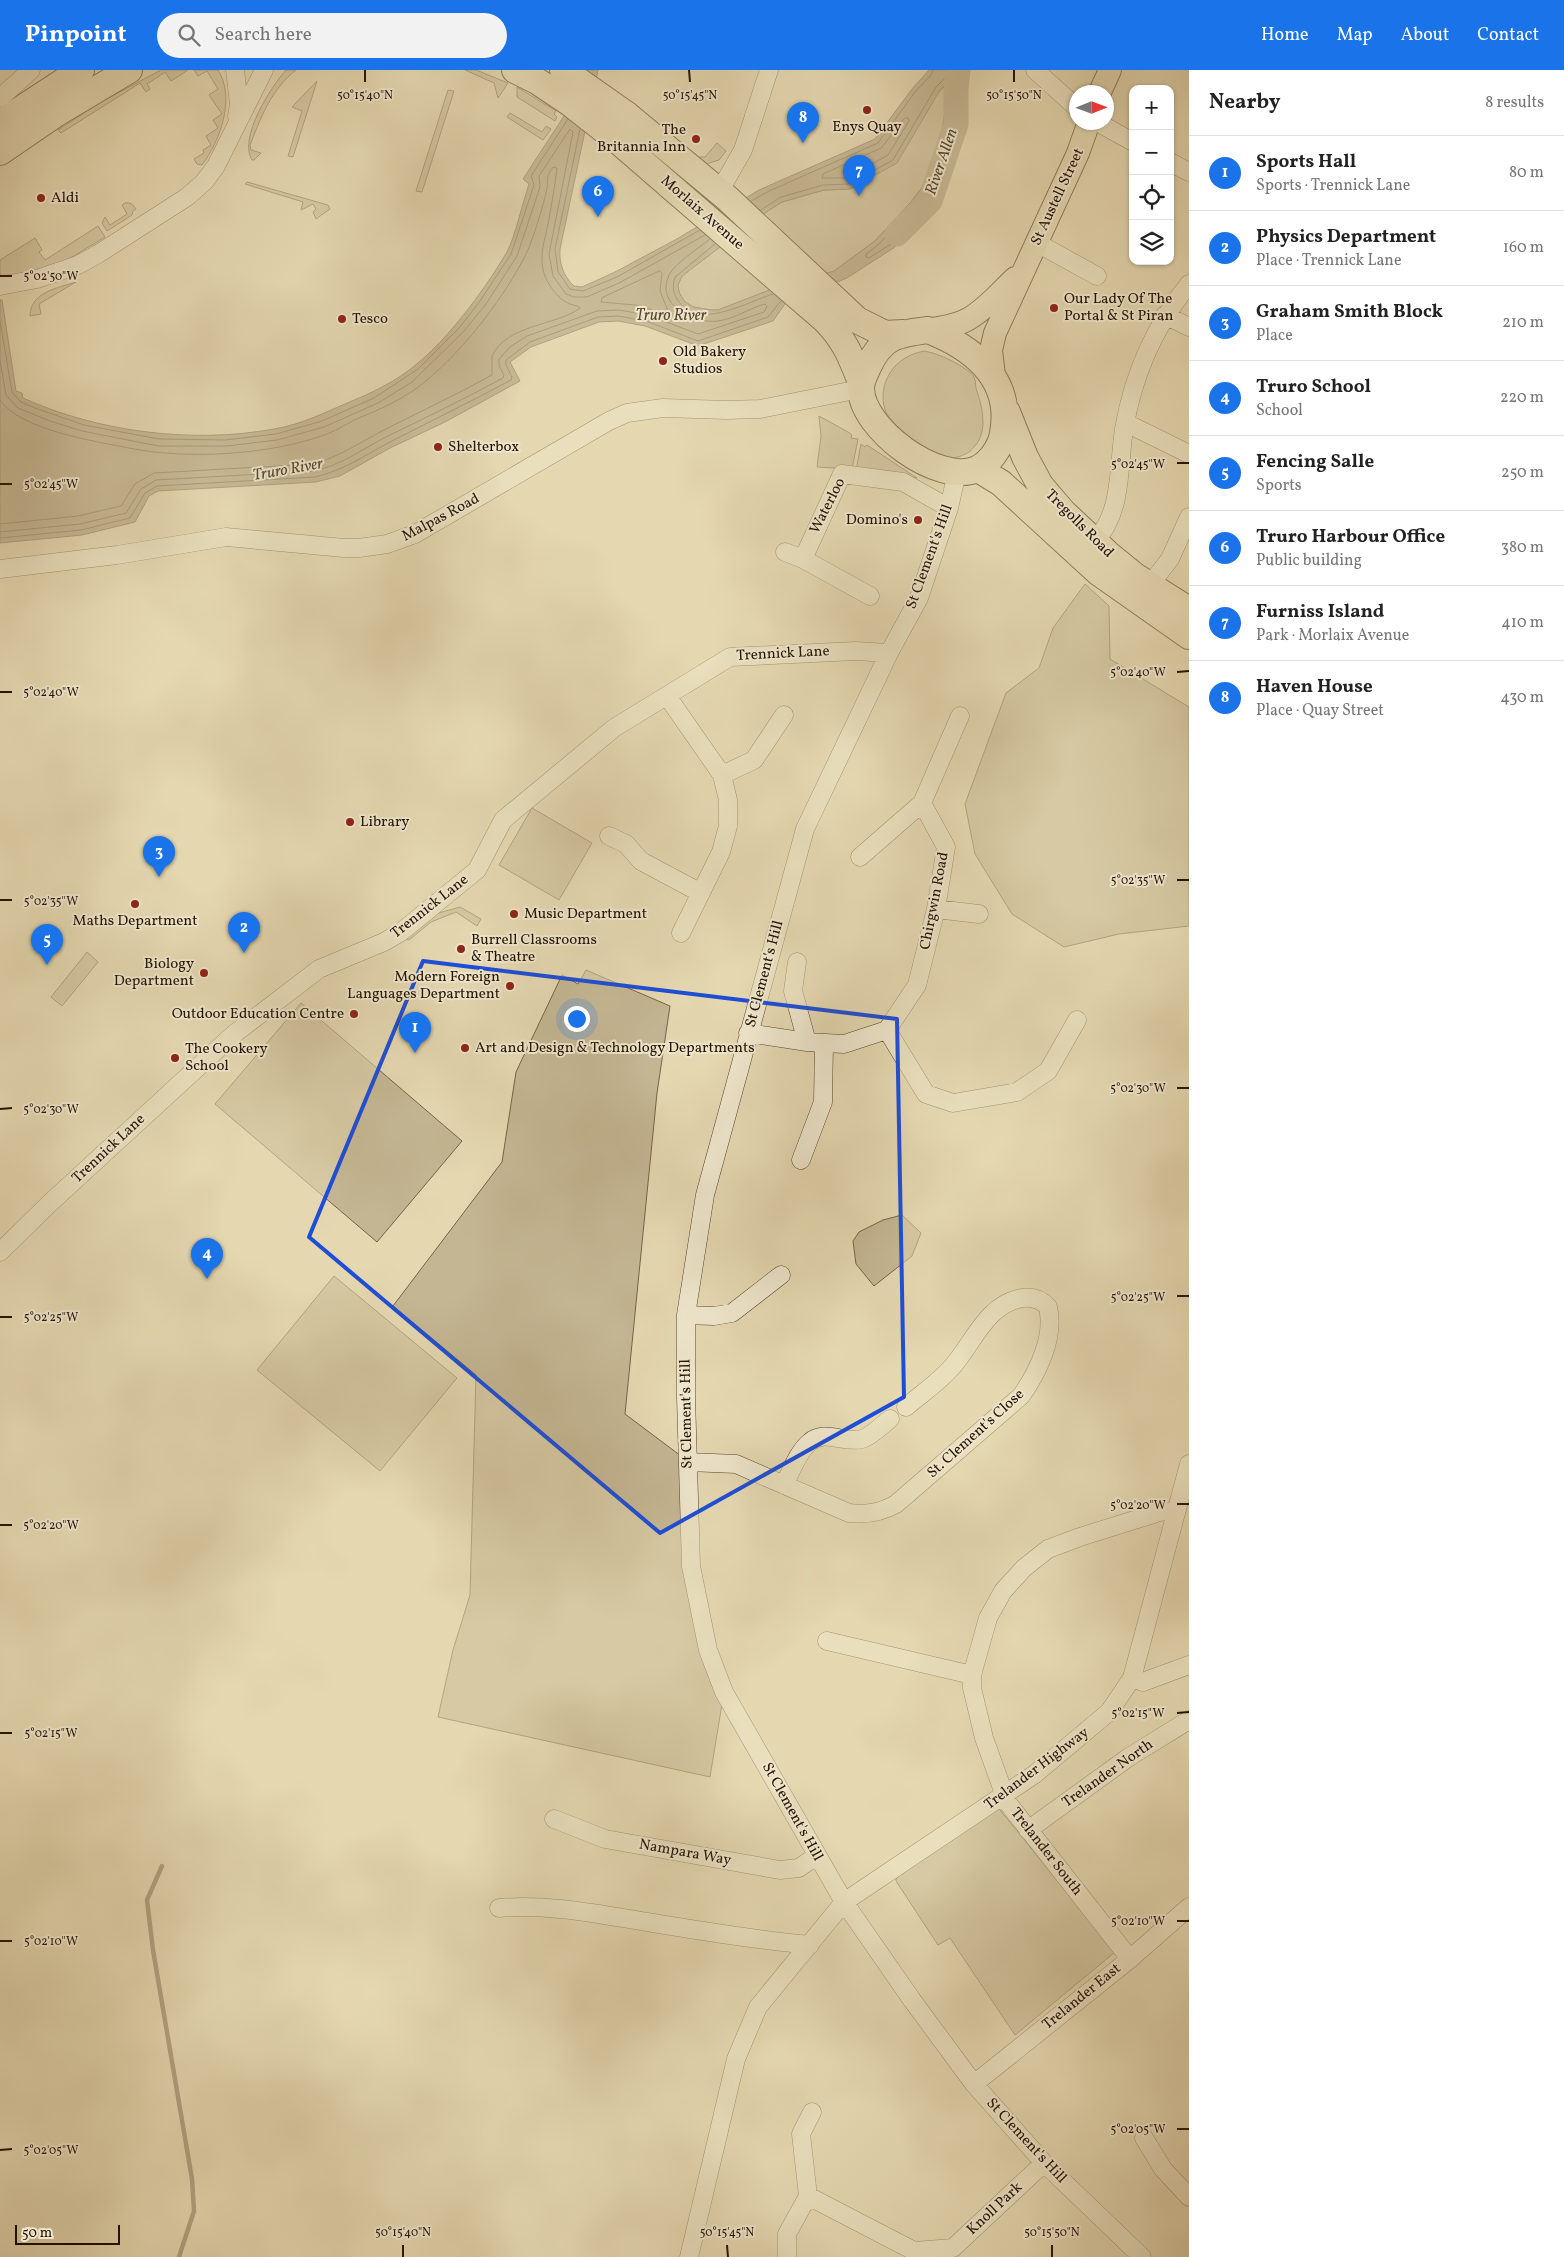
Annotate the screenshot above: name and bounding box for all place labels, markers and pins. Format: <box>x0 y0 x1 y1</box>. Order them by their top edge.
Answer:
pin: 8 <box>787 102 819 143</box>
marker: Enys Quay <box>861 104 873 116</box>
place label: Enys Quay <box>832 117 902 138</box>
place label: The Britannia Inn <box>597 120 686 158</box>
marker: The Britannia Inn <box>690 133 702 145</box>
pin: 7 <box>843 155 875 196</box>
pin: 6 <box>582 176 614 217</box>
place label: Aldi <box>51 188 79 209</box>
marker: Aldi <box>35 192 47 204</box>
place label: Our Lady Of The Portal & St Piran <box>1064 289 1174 327</box>
marker: Our Lady Of The Portal & St Piran <box>1048 302 1060 314</box>
place label: Tesco <box>352 309 388 330</box>
marker: Tesco <box>336 313 348 325</box>
place label: Old Bakery Studios <box>673 342 746 380</box>
marker: Old Bakery Studios <box>657 355 669 367</box>
place label: Shelterbox <box>448 437 519 458</box>
marker: Shelterbox <box>432 441 444 453</box>
place label: Domino's <box>846 510 908 531</box>
marker: Domino's <box>912 514 924 526</box>
place label: Library <box>360 812 409 833</box>
marker: Library <box>344 816 356 828</box>
pin: 3 <box>143 836 175 877</box>
marker: Maths Department <box>129 898 141 910</box>
place label: Music Department <box>524 904 647 925</box>
marker: Music Department <box>508 908 520 920</box>
place label: Maths Department <box>72 911 198 932</box>
pin: 2 <box>228 912 260 953</box>
pin: 5 <box>31 924 63 965</box>
place label: Burrell Classrooms & Theatre <box>471 930 597 968</box>
marker: Burrell Classrooms & Theatre <box>455 943 467 955</box>
place label: Biology Department <box>114 954 194 992</box>
marker: Biology Department <box>198 967 210 979</box>
place label: Modern Foreign Languages Department <box>347 967 500 1005</box>
marker: Modern Foreign Languages Department <box>504 980 516 992</box>
place label: Outdoor Education Centre <box>172 1004 344 1025</box>
marker: Outdoor Education Centre <box>348 1008 360 1020</box>
pin: 1 <box>399 1012 431 1053</box>
place label: Art and Design & Technology Departments <box>475 1038 755 1059</box>
place label: The Cookery School <box>185 1039 268 1077</box>
marker: Art and Design & Technology Departments <box>459 1042 471 1054</box>
marker: The Cookery School <box>169 1052 181 1064</box>
pin: 4 <box>191 1238 223 1279</box>

